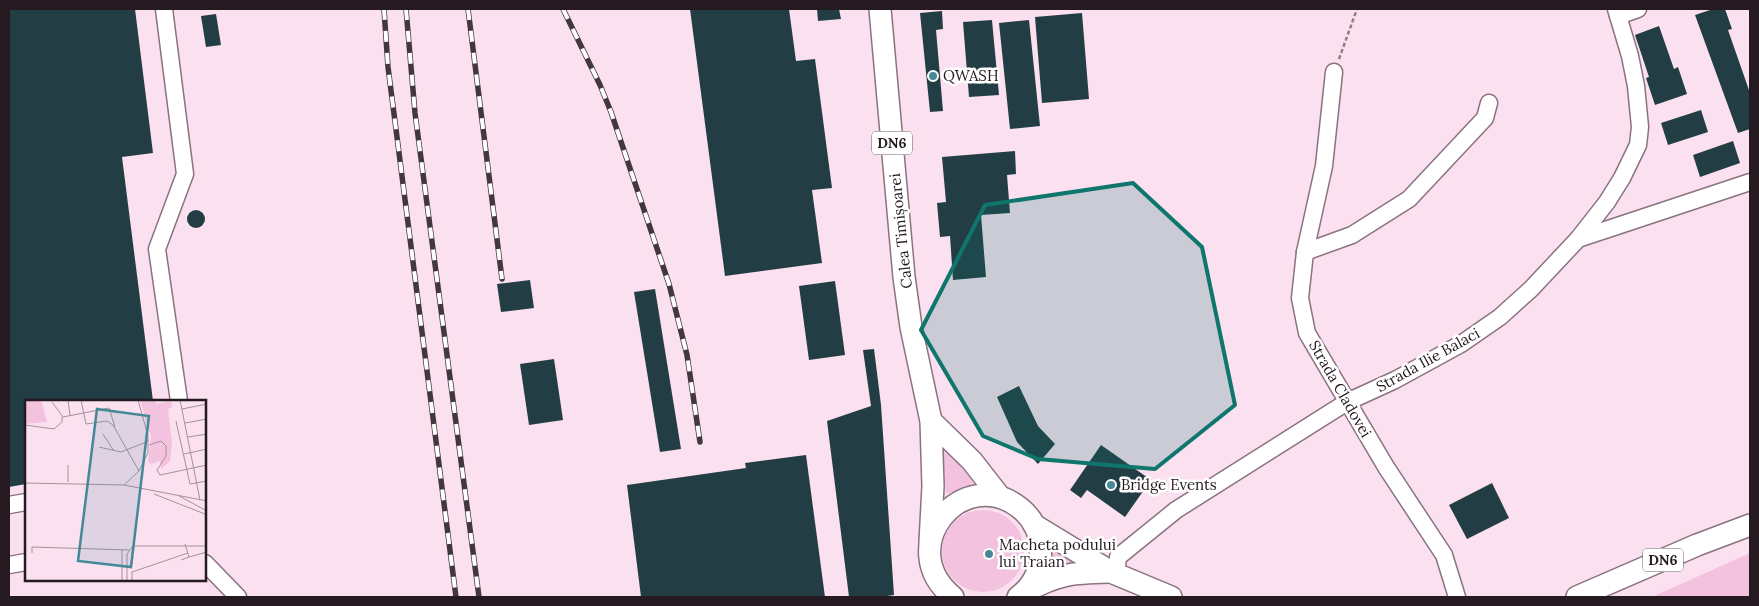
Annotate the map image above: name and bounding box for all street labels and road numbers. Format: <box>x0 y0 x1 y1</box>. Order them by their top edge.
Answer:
road number: DN6 <box>872 132 912 154</box>
street label: Calea Timișoarei <box>885 173 916 290</box>
street label: Strada Ilie Balaci <box>1373 323 1483 396</box>
street label: Strada Cladovei <box>1305 337 1376 441</box>
road number: DN6 <box>1643 548 1683 572</box>

